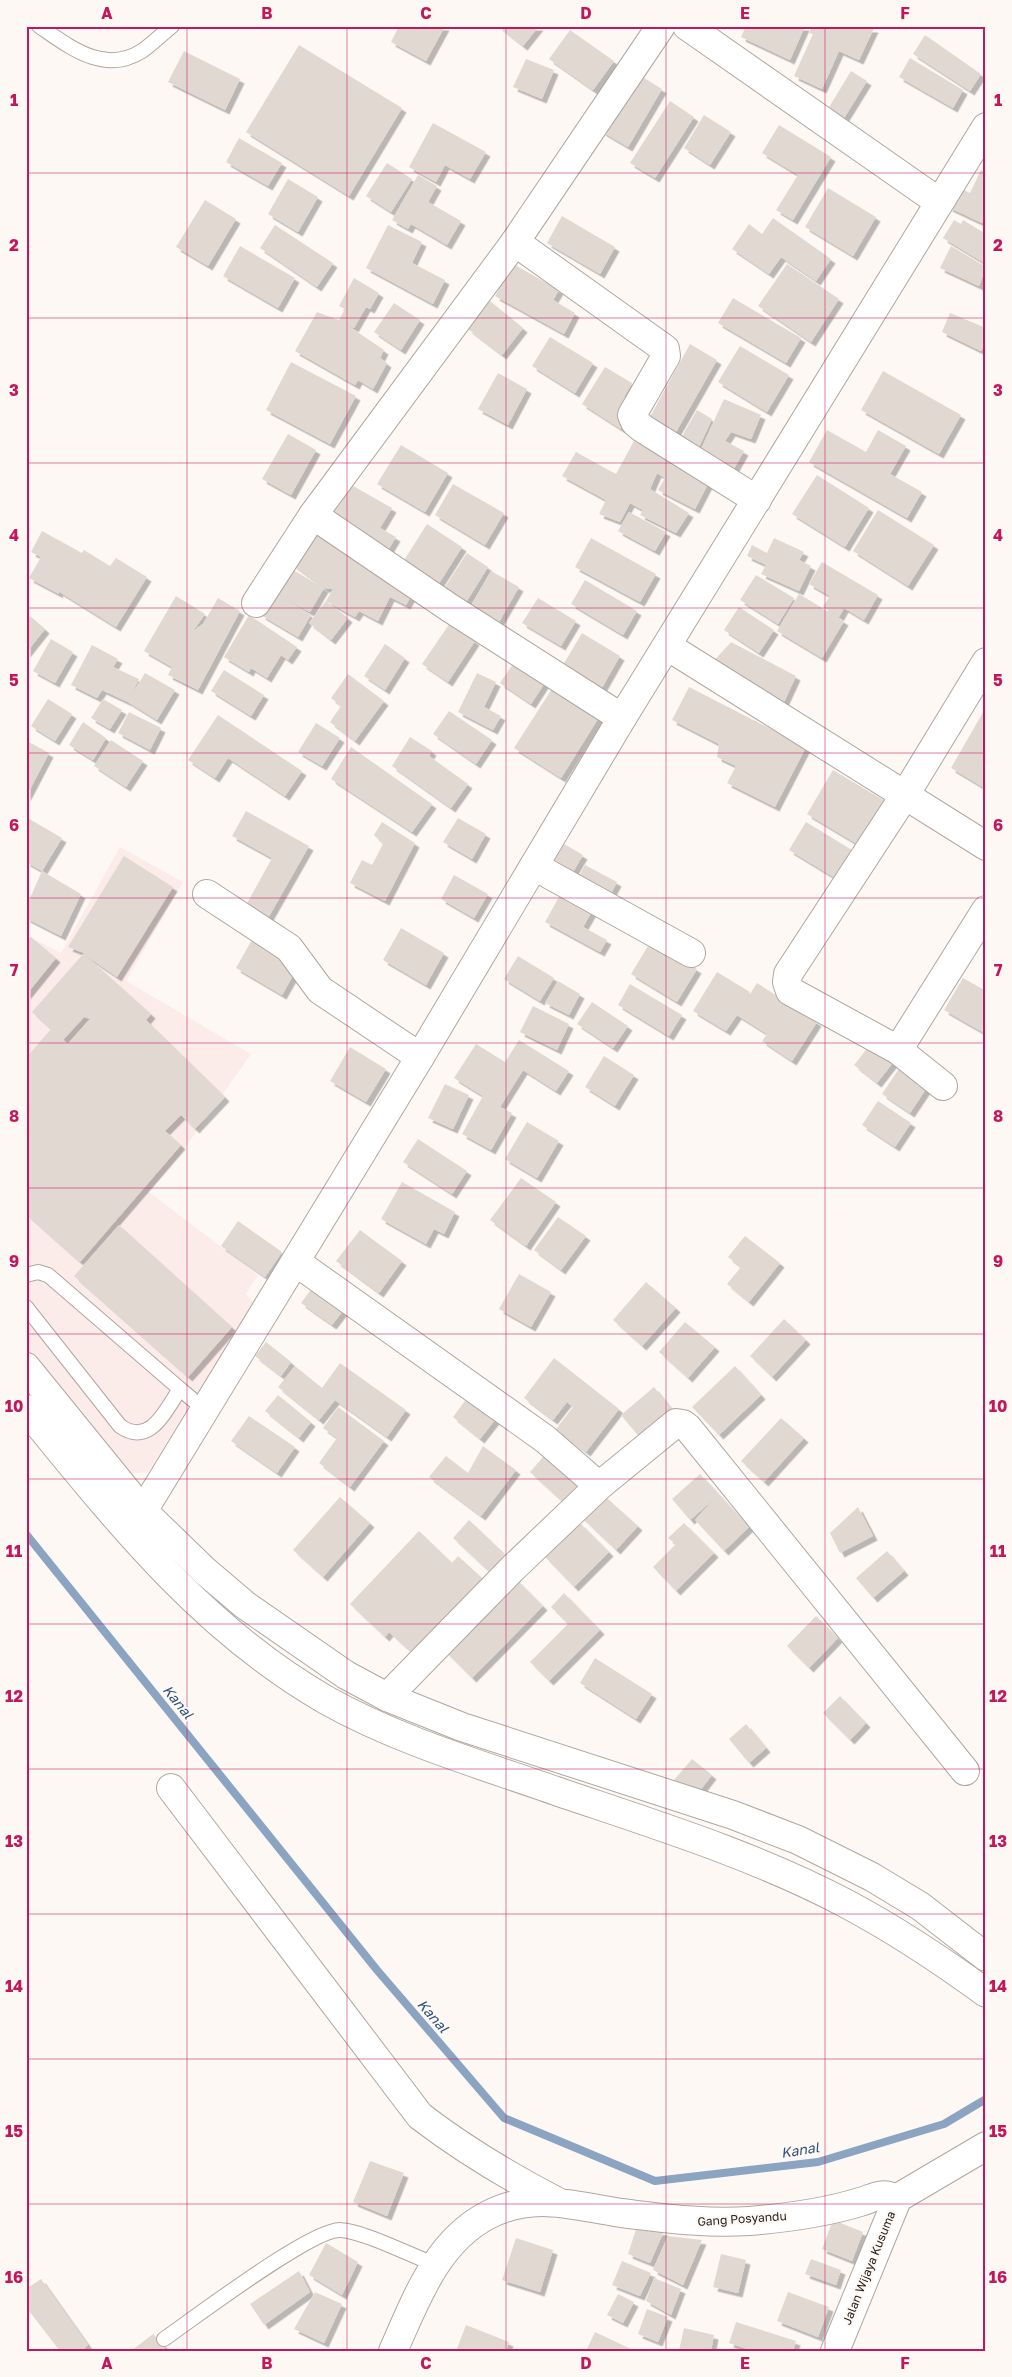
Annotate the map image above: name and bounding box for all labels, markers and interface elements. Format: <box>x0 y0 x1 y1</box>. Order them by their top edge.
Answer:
text: A <box>101 3 113 23</box>
text: B <box>261 3 273 23</box>
text: C <box>420 3 432 23</box>
text: D <box>580 3 592 23</box>
text: E <box>740 3 750 23</box>
text: F <box>900 3 910 23</box>
text: 1 <box>10 90 18 110</box>
text: 1 <box>994 90 1002 110</box>
text: 2 <box>9 235 19 255</box>
text: 2 <box>993 235 1003 255</box>
text: 3 <box>9 380 19 400</box>
text: 3 <box>993 380 1003 400</box>
text: 4 <box>9 525 19 545</box>
text: 4 <box>993 525 1003 545</box>
text: 5 <box>9 670 19 690</box>
text: 5 <box>993 670 1003 690</box>
text: 6 <box>9 815 19 835</box>
text: 6 <box>993 815 1003 835</box>
text: 7 <box>10 960 19 980</box>
text: 7 <box>994 960 1003 980</box>
text: 8 <box>9 1106 19 1126</box>
text: 8 <box>993 1106 1003 1126</box>
text: 9 <box>9 1251 19 1271</box>
text: 9 <box>993 1251 1003 1271</box>
text: 10 <box>5 1396 23 1416</box>
text: 10 <box>989 1396 1007 1416</box>
text: 11 <box>6 1541 22 1561</box>
text: 11 <box>990 1541 1006 1561</box>
water label: Kanal <box>160 1681 197 1722</box>
text: 12 <box>5 1686 23 1706</box>
text: 12 <box>989 1686 1007 1706</box>
text: 13 <box>5 1831 23 1851</box>
text: 13 <box>989 1831 1007 1851</box>
text: 14 <box>5 1976 23 1996</box>
text: 14 <box>989 1976 1007 1996</box>
water label: Kanal <box>414 1996 453 2036</box>
text: 15 <box>5 2121 23 2141</box>
text: 15 <box>989 2121 1007 2141</box>
water label: Kanal <box>780 2138 821 2161</box>
street label: Gang Posyandu <box>697 2208 787 2229</box>
street label: Jalan Wijaya Kusuma <box>839 2209 898 2327</box>
text: 16 <box>5 2267 23 2287</box>
text: 16 <box>989 2267 1007 2287</box>
text: A <box>101 2353 113 2373</box>
text: B <box>261 2353 273 2373</box>
text: C <box>420 2353 432 2373</box>
text: D <box>580 2353 592 2373</box>
text: E <box>740 2353 750 2373</box>
text: F <box>900 2353 910 2373</box>

